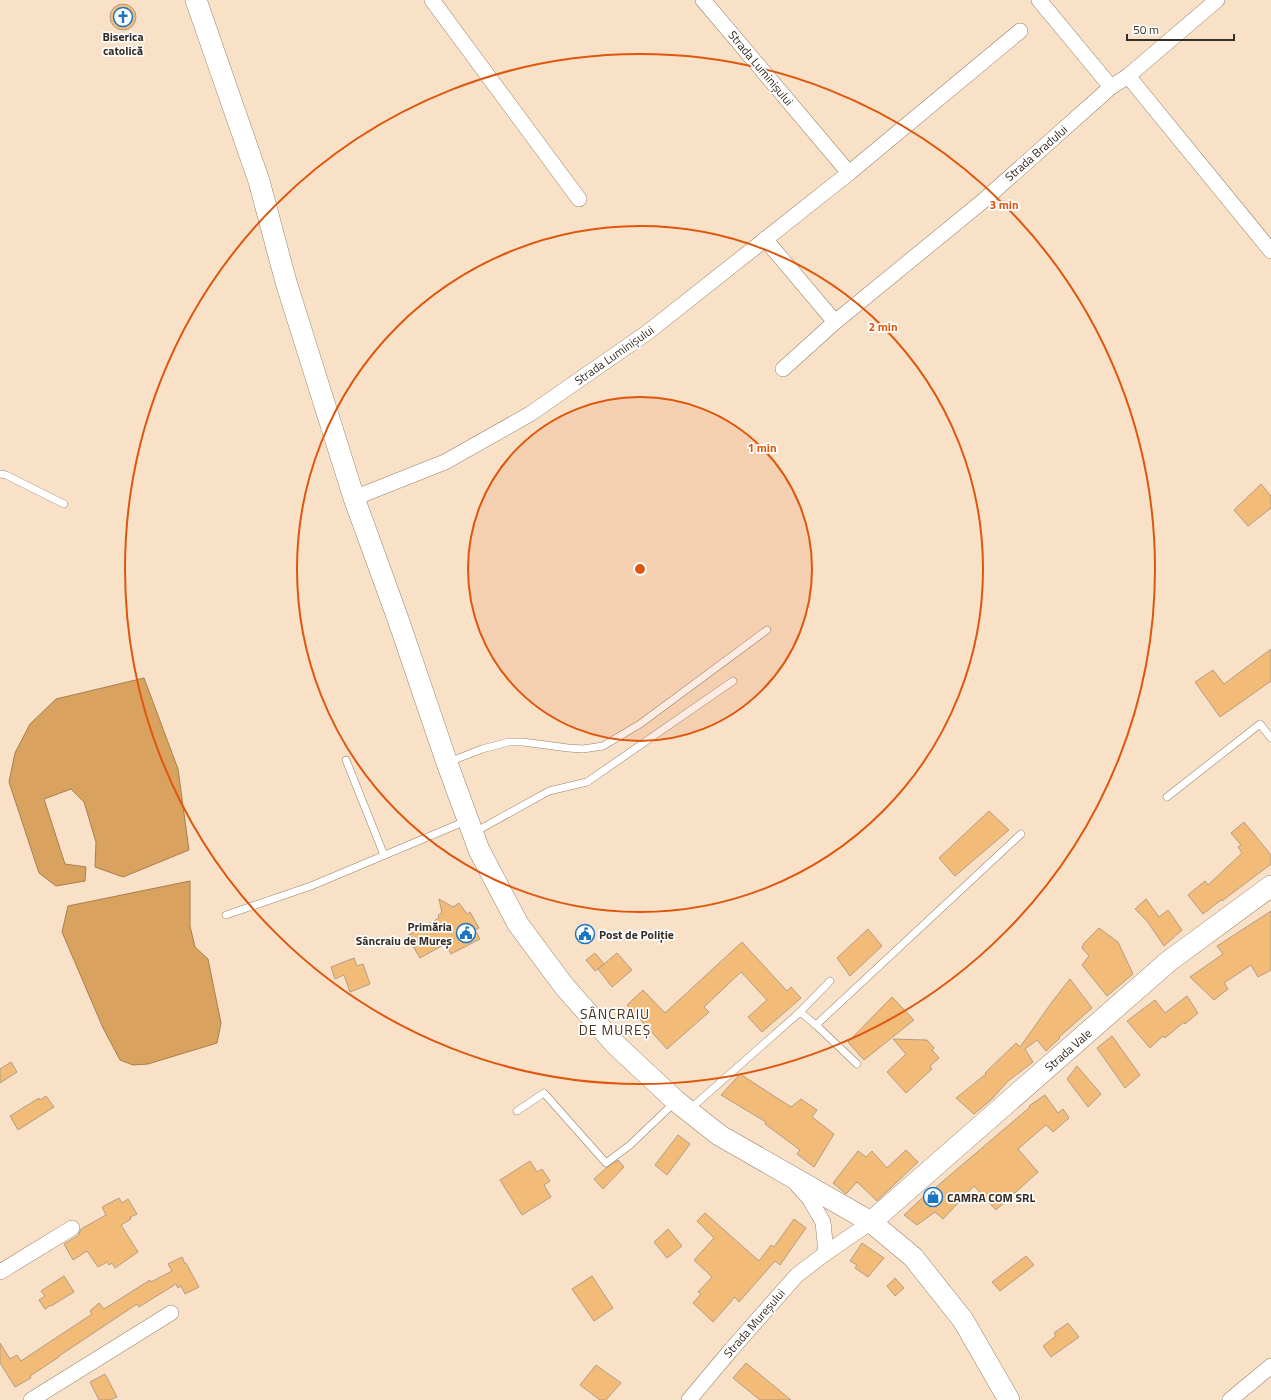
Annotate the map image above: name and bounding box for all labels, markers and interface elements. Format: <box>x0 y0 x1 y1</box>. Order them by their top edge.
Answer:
church icon: Biserica catolică <box>112 6 134 28</box>
scale bar <box>1127 16 1234 42</box>
text: 50 m <box>1133 20 1159 39</box>
street label: Strada Luminișului <box>724 26 798 110</box>
place label: Biserica catolică <box>102 27 144 60</box>
street label: Strada Bradului <box>1000 120 1072 186</box>
text: 3 min <box>989 195 1019 214</box>
text: 2 min <box>868 317 898 336</box>
street label: Strada Luminișului <box>570 320 658 390</box>
text: 1 min <box>747 438 777 457</box>
centre of rings <box>633 562 647 576</box>
place label: Primăria Sâncraiu de Mureș <box>356 917 452 950</box>
public building icon: Primăria Sâncraiu de Mureș <box>455 922 477 944</box>
public building icon: Post de Poliție <box>574 923 596 945</box>
place label: Post de Poliție <box>599 925 674 944</box>
district label: SÂNCRAIU DE MUREȘ <box>579 1003 651 1040</box>
street label: Strada Vale <box>1040 1024 1096 1076</box>
shop icon: CAMRA COM SRL <box>922 1186 944 1208</box>
place label: CAMRA COM SRL <box>947 1188 1035 1207</box>
street label: Strada Mureșului <box>719 1284 789 1362</box>

